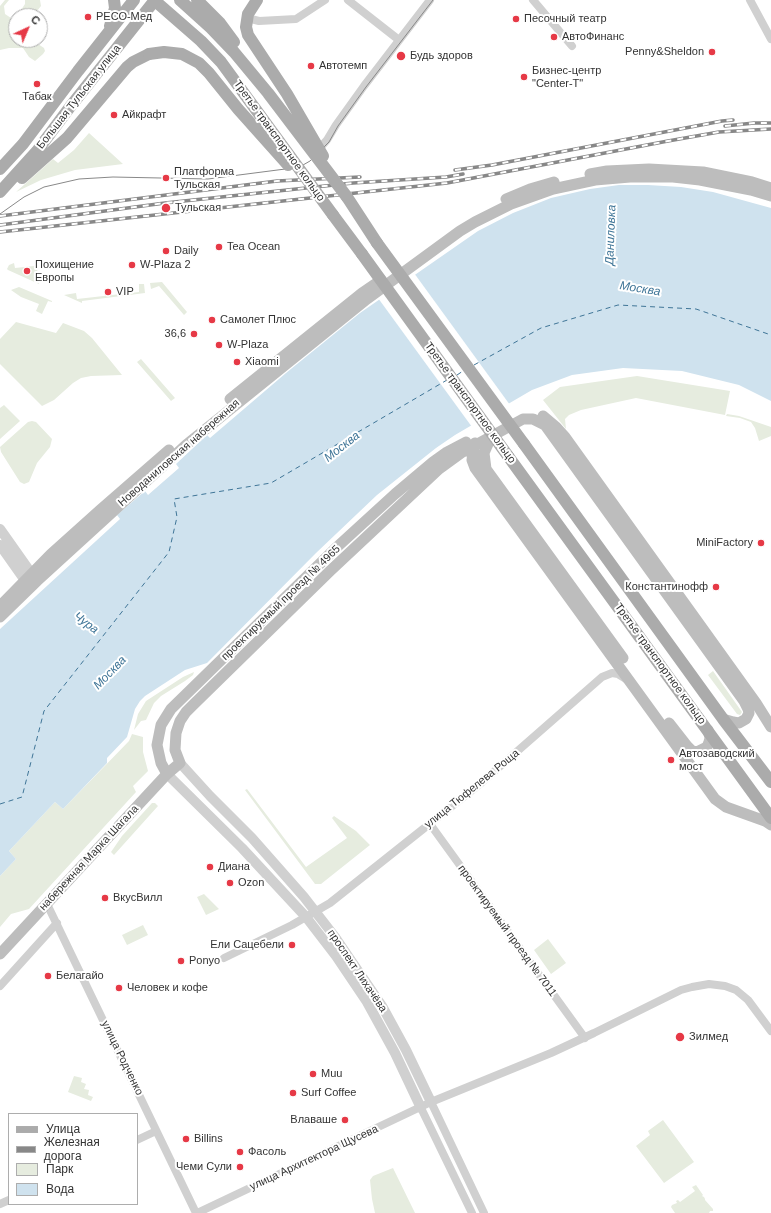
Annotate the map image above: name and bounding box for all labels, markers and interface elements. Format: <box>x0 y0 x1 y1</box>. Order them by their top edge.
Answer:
north arrow <box>8 8 48 48</box>
place label: РЕСО-Мед <box>96 10 152 24</box>
marker: РЕСО-Мед <box>83 12 93 22</box>
place label: Песочный театр <box>524 12 606 26</box>
text: С <box>29 13 43 27</box>
marker: Песочный театр <box>511 14 521 24</box>
place label: АвтоФинанс <box>562 30 624 44</box>
marker: АвтоФинанс <box>549 32 559 42</box>
street label: Большая Тульская улица <box>34 42 124 152</box>
place label: Penny&Sheldon <box>625 45 704 59</box>
marker: Penny&Sheldon <box>707 47 717 57</box>
place label: Будь здоров <box>410 49 473 63</box>
marker: Будь здоров <box>395 50 407 62</box>
place label: Автотемп <box>319 59 367 73</box>
marker: Автотемп <box>306 61 316 71</box>
place label: Бизнес-центр "Center-T" <box>532 64 601 90</box>
marker: Бизнес-центр "Center-T" <box>519 72 529 82</box>
street label: Третье транспортное кольцо <box>231 78 327 204</box>
marker: Табак <box>32 79 42 89</box>
place label: Табак <box>22 90 52 104</box>
place label: Айкрафт <box>122 108 166 122</box>
marker: Айкрафт <box>109 110 119 120</box>
place label: Платформа Тульская <box>174 165 234 191</box>
marker: Платформа Тульская <box>161 173 171 183</box>
place label: Тульская <box>175 201 221 215</box>
marker: Тульская <box>160 202 172 214</box>
water label: Даниловка <box>603 205 619 265</box>
place label: Tea Ocean <box>227 240 280 254</box>
marker: Tea Ocean <box>214 242 224 252</box>
place label: Daily <box>174 244 198 258</box>
marker: Daily <box>161 246 171 256</box>
place label: Похищение Европы <box>35 258 94 284</box>
place label: W-Plaza 2 <box>140 258 191 272</box>
marker: W-Plaza 2 <box>127 260 137 270</box>
marker: Похищение Европы <box>22 266 32 276</box>
water label: Москва <box>619 279 661 299</box>
place label: VIP <box>116 285 134 299</box>
marker: VIP <box>103 287 113 297</box>
place label: Самолет Плюс <box>220 313 296 327</box>
marker: Самолет Плюс <box>207 315 217 325</box>
place label: 36,6 <box>165 327 186 341</box>
marker: 36,6 <box>189 329 199 339</box>
place label: W-Plaza <box>227 338 268 352</box>
marker: W-Plaza <box>214 340 224 350</box>
street label: Третье транспортное кольцо <box>422 340 518 466</box>
place label: Xiaomi <box>245 355 279 369</box>
marker: Xiaomi <box>232 357 242 367</box>
street label: Новоданиловская набережная <box>116 397 242 509</box>
water label: Москва <box>321 429 363 465</box>
place label: MiniFactory <box>696 536 753 550</box>
marker: MiniFactory <box>756 538 766 548</box>
street label: проектируемый проезд № 4965 <box>219 543 343 663</box>
place label: Константинофф <box>625 580 708 594</box>
marker: Константинофф <box>711 582 721 592</box>
street label: Третье транспортное кольцо <box>612 601 708 727</box>
water label: Чура <box>71 609 101 637</box>
water label: Москва <box>91 653 129 693</box>
street label: улица Тюфелева Роща <box>422 747 522 831</box>
place label: Автозаводский мост <box>679 747 755 773</box>
marker: Автозаводский мост <box>666 755 676 765</box>
street label: набережная Марка Шагала <box>37 802 141 914</box>
place label: Диана <box>218 860 250 874</box>
marker: Диана <box>205 862 215 872</box>
street label: проектируемый проезд № 7011 <box>455 863 559 999</box>
place label: Ozon <box>238 876 264 890</box>
marker: Ozon <box>225 878 235 888</box>
place label: ВкусВилл <box>113 891 162 905</box>
marker: ВкусВилл <box>100 893 110 903</box>
street label: проспект Лихачёва <box>324 927 390 1015</box>
place label: Ели Сацебели <box>210 938 284 952</box>
marker: Ели Сацебели <box>287 940 297 950</box>
place label: Ponyo <box>189 954 220 968</box>
marker: Ponyo <box>176 956 186 966</box>
place label: Белагайо <box>56 969 104 983</box>
marker: Белагайо <box>43 971 53 981</box>
place label: Человек и кофе <box>127 981 208 995</box>
marker: Человек и кофе <box>114 983 124 993</box>
street label: улица Родченко <box>98 1019 146 1097</box>
place label: Зилмед <box>689 1030 728 1044</box>
marker: Зилмед <box>674 1031 686 1043</box>
place label: Muu <box>321 1067 342 1081</box>
marker: Muu <box>308 1069 318 1079</box>
place label: Surf Coffee <box>301 1086 356 1100</box>
marker: Surf Coffee <box>288 1088 298 1098</box>
legend <box>8 1113 138 1205</box>
place label: Влаваше <box>290 1113 337 1127</box>
marker: Влаваше <box>340 1115 350 1125</box>
text: Улица <box>46 1122 80 1136</box>
street label: улица Архитектора Щусева <box>248 1122 380 1194</box>
place label: Billins <box>194 1132 223 1146</box>
marker: Billins <box>181 1134 191 1144</box>
text: Железная дорога <box>44 1135 100 1163</box>
place label: Фасоль <box>248 1145 286 1159</box>
marker: Фасоль <box>235 1147 245 1157</box>
place label: Чеми Сули <box>176 1160 232 1174</box>
text: Парк <box>46 1162 73 1176</box>
marker: Чеми Сули <box>235 1162 245 1172</box>
text: Вода <box>46 1182 74 1196</box>

